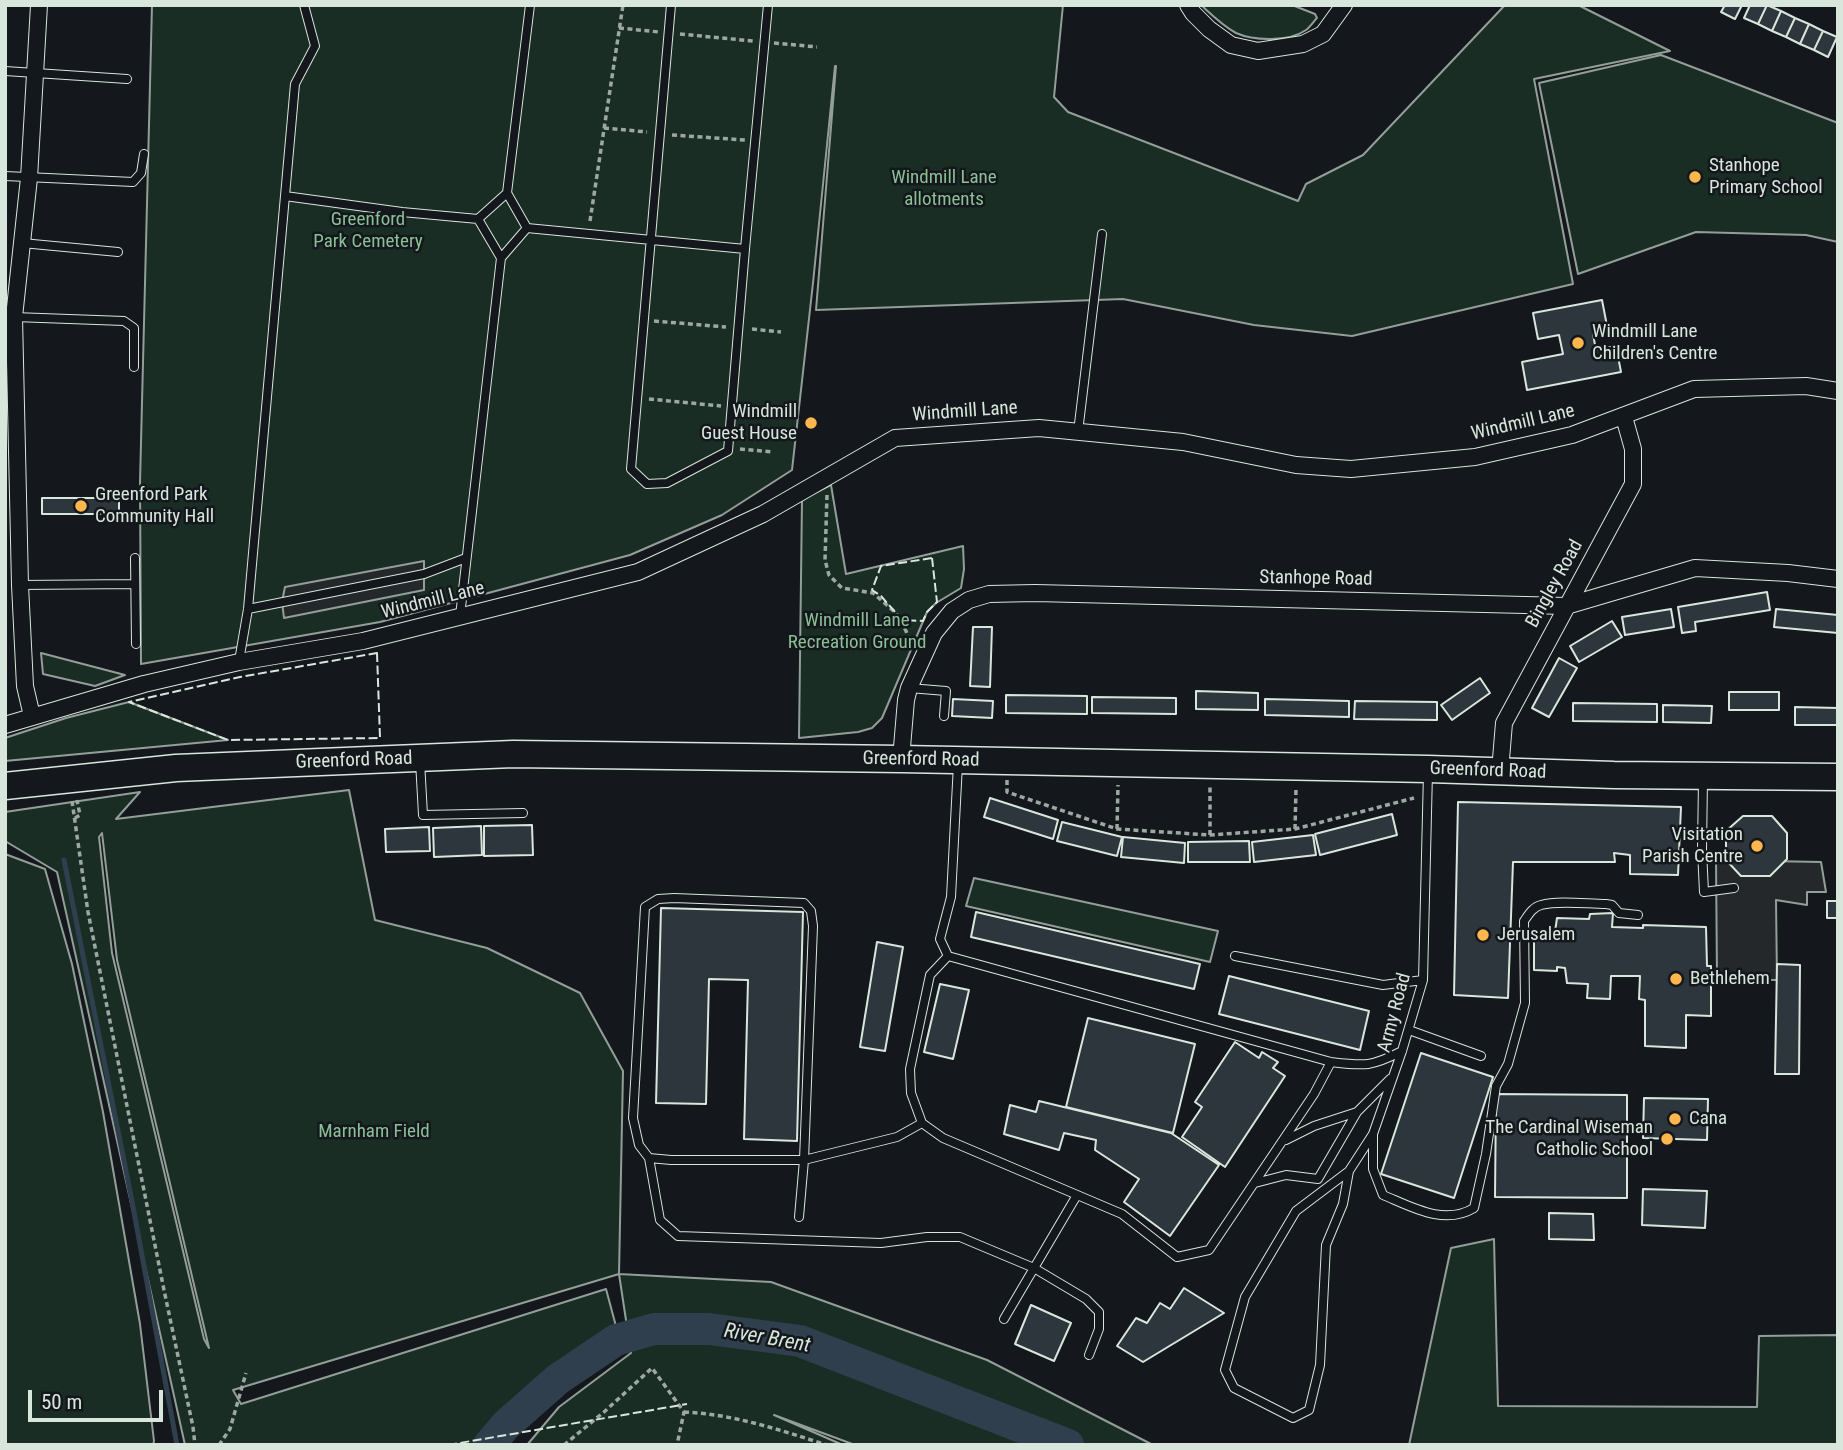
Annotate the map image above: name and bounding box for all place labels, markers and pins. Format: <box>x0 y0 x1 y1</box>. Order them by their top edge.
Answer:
place label: Stanhope Primary School <box>1709 155 1823 199</box>
marker: Stanhope Primary School <box>1687 169 1703 185</box>
place label: Windmill Lane Children's Centre <box>1592 321 1717 365</box>
marker: Windmill Lane Children's Centre <box>1570 335 1586 351</box>
place label: Windmill Guest House <box>701 401 797 445</box>
marker: Windmill Guest House <box>803 415 819 431</box>
place label: Greenford Park Community Hall <box>95 484 214 528</box>
marker: Greenford Park Community Hall <box>73 498 89 514</box>
place label: Visitation Parish Centre <box>1642 824 1743 868</box>
marker: Visitation Parish Centre <box>1749 838 1765 854</box>
place label: Jerusalem <box>1497 924 1575 946</box>
marker: Jerusalem <box>1475 927 1491 943</box>
place label: Bethlehem <box>1690 968 1770 990</box>
marker: Bethlehem <box>1668 971 1684 987</box>
place label: Cana <box>1689 1108 1727 1130</box>
marker: Cana <box>1667 1111 1683 1127</box>
place label: The Cardinal Wiseman Catholic School <box>1485 1117 1653 1161</box>
marker: The Cardinal Wiseman Catholic School <box>1659 1131 1675 1147</box>

